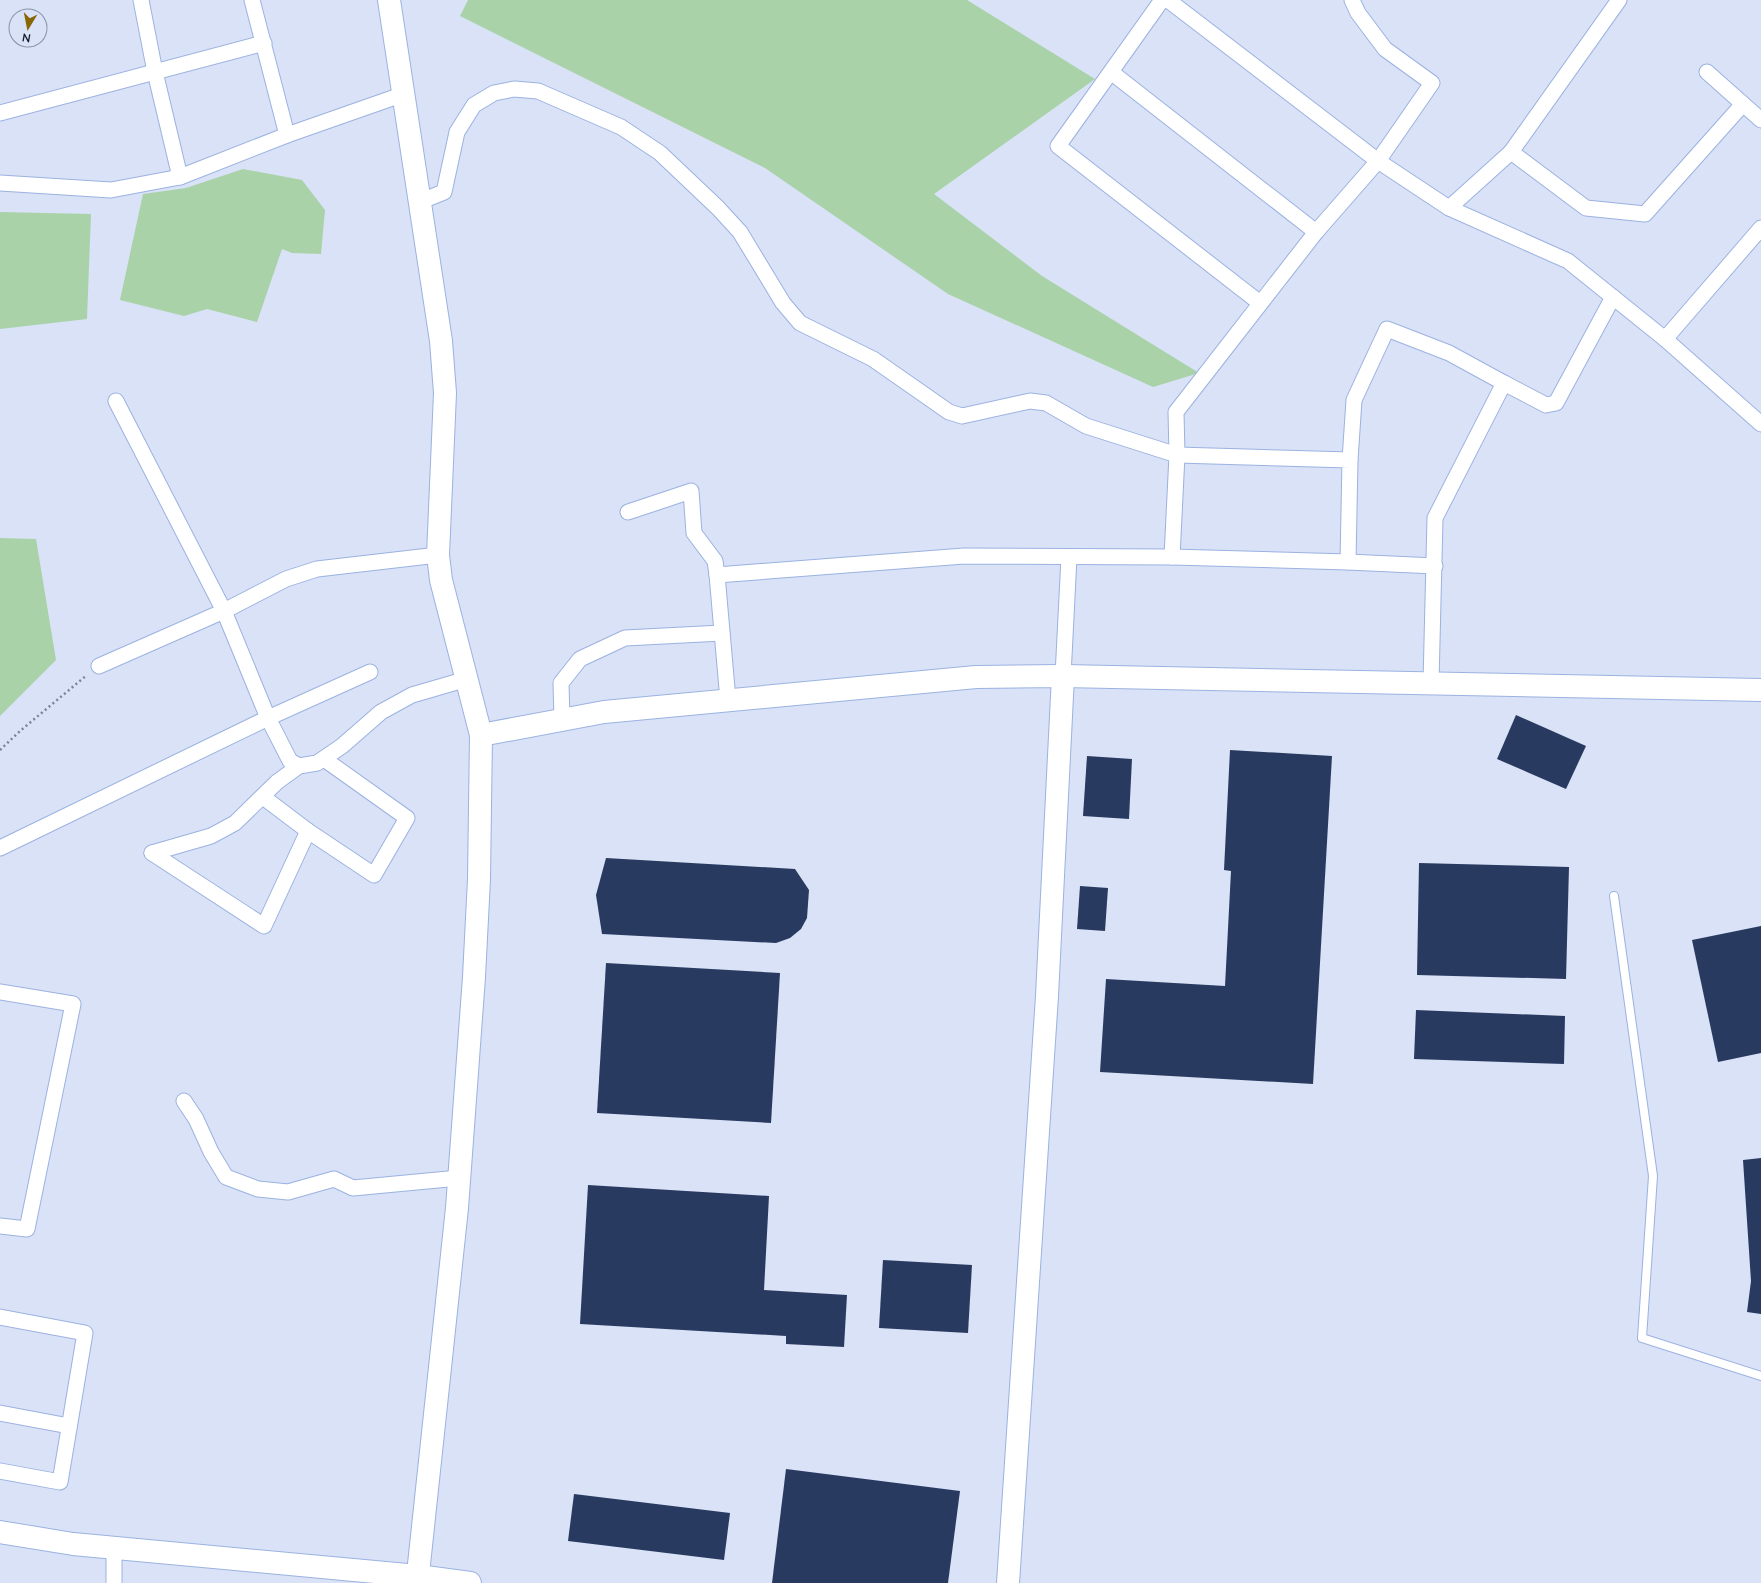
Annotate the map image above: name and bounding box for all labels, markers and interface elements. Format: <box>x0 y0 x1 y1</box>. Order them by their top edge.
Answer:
north arrow <box>8 8 48 48</box>
text: N <box>21 31 31 45</box>

